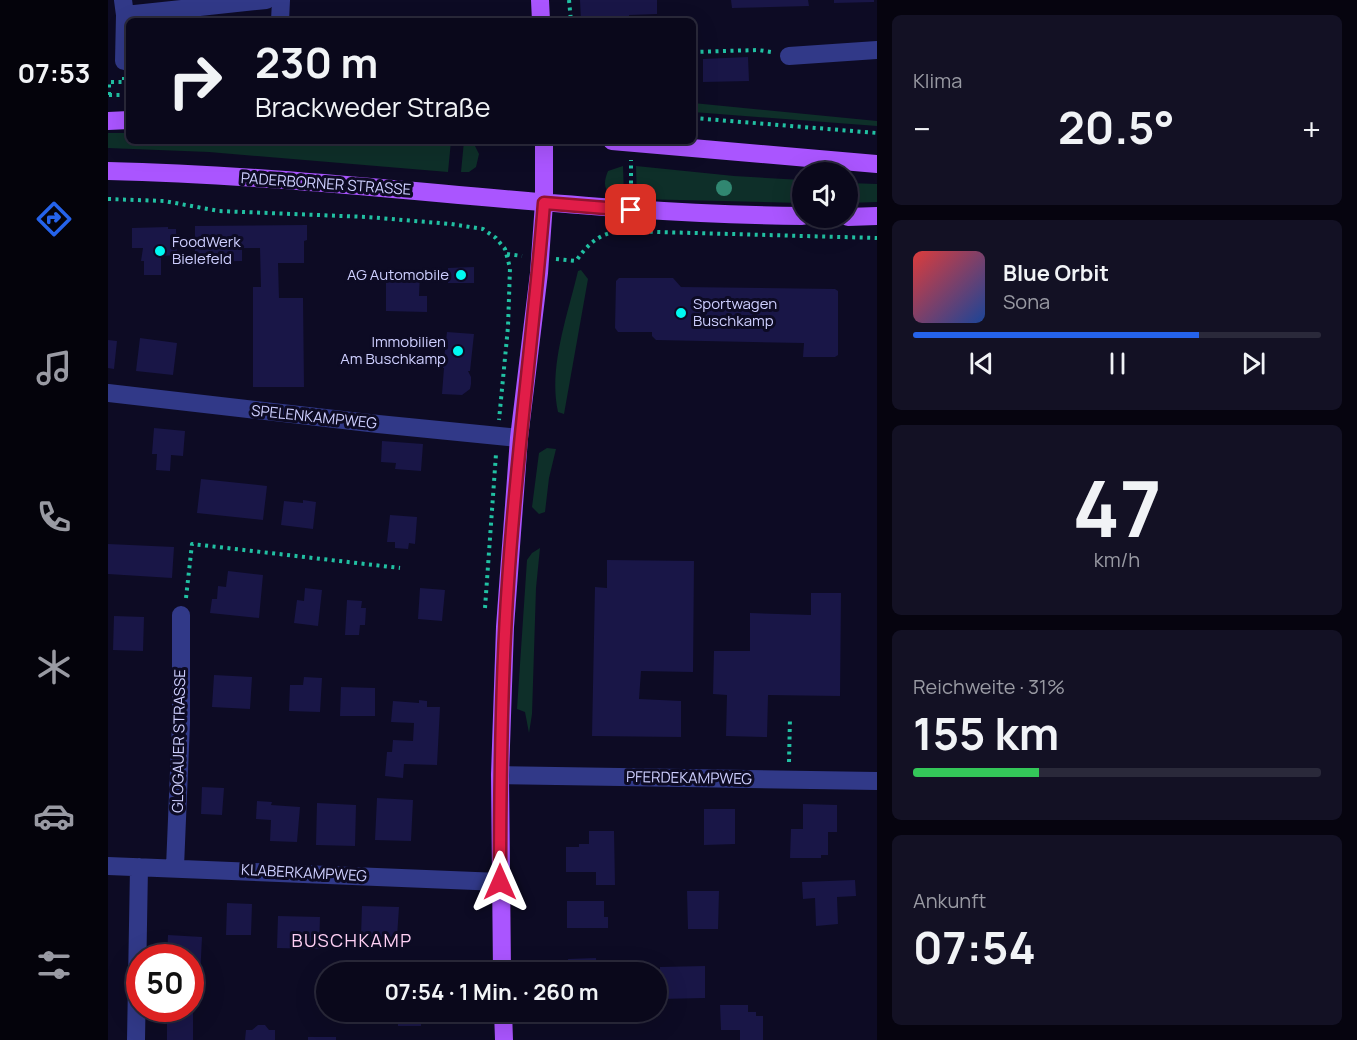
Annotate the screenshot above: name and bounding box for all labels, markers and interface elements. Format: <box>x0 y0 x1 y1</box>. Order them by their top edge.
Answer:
text: 230 m <box>255 33 378 91</box>
icon: right <box>156 42 234 120</box>
text: 07:53 <box>18 54 90 91</box>
text: Klima <box>913 67 962 94</box>
text: Brackweder Straße <box>255 88 491 125</box>
text: 20.5° <box>1058 96 1175 158</box>
text: − <box>913 106 931 151</box>
text: + <box>1302 106 1321 151</box>
map controls <box>792 162 858 228</box>
button: sound <box>792 162 858 228</box>
street label: PADERBORNER STRASSE <box>240 167 412 200</box>
pin <box>605 184 656 235</box>
icon: arrive <box>614 193 647 226</box>
icon: directions <box>33 198 75 240</box>
place label: FoodWerk Bielefeld <box>172 231 241 269</box>
marker: FoodWerk Bielefeld <box>153 244 167 258</box>
text: Blue Orbit <box>1003 258 1109 288</box>
place label: AG Automobile <box>347 264 449 285</box>
marker: AG Automobile <box>454 268 468 282</box>
text: Sona <box>1003 288 1050 315</box>
place label: Sportwagen Buschkamp <box>693 293 777 331</box>
marker: Sportwagen Buschkamp <box>674 306 688 320</box>
place label: Immobilien Am Buschkamp <box>340 331 446 369</box>
marker: Immobilien Am Buschkamp <box>451 344 465 358</box>
icon: music <box>33 347 75 389</box>
icon: previous <box>965 347 998 380</box>
icon: pause <box>1101 347 1134 380</box>
icon: next <box>1237 347 1270 380</box>
street label: SPELENKAMPWEG <box>250 399 378 434</box>
text: 47 <box>1072 454 1162 560</box>
icon: phone <box>33 496 75 538</box>
text: km/h <box>1094 546 1140 573</box>
icon: climate <box>33 646 75 688</box>
street label: GLOGAUER STRASSE <box>167 669 190 813</box>
text: Reichweite · 31% <box>913 673 1065 700</box>
text: 155 km <box>913 702 1059 764</box>
street label: PFERDEKAMPWEG <box>626 766 753 789</box>
icon: car <box>33 795 75 837</box>
position arrow <box>468 850 532 914</box>
street label: KLABERKAMPWEG <box>241 859 368 886</box>
text: Ankunft <box>913 887 986 914</box>
text: 07:54 <box>913 916 1036 978</box>
district label: BUSCHKAMP <box>291 928 413 952</box>
icon: filters <box>33 944 75 986</box>
speed limit sign: 50 <box>126 944 204 1022</box>
text: 07:54 · 1 Min. · 260 m <box>384 977 599 1007</box>

